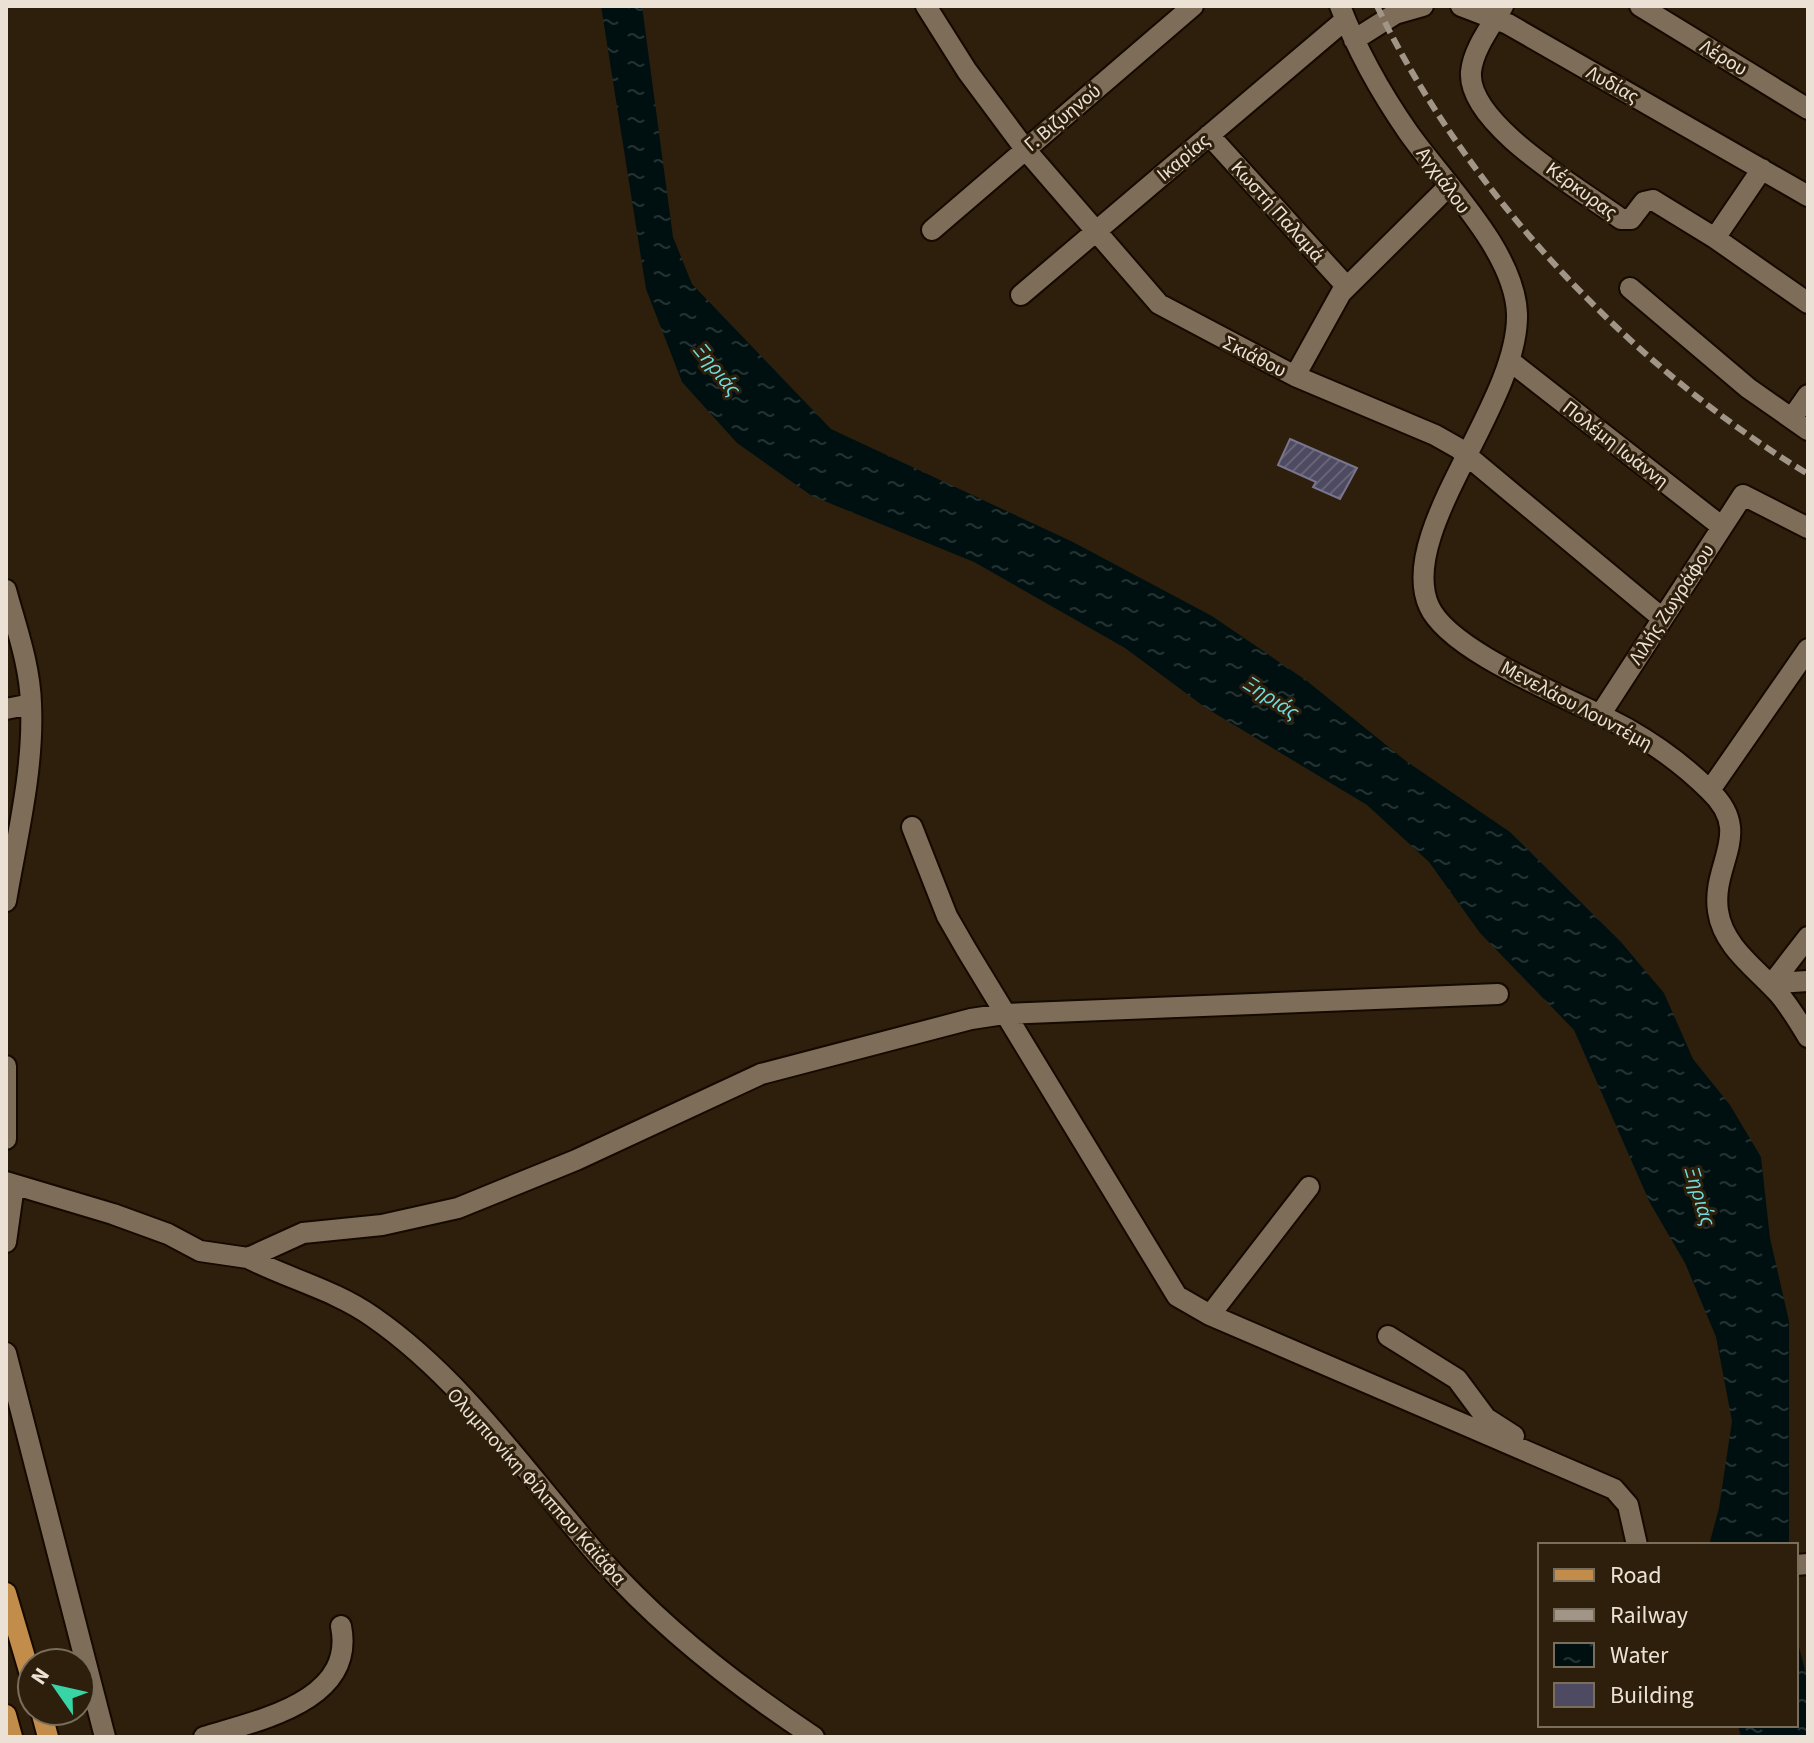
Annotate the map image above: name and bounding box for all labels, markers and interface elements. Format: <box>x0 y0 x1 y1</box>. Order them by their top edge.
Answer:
street label: Λέρου <box>1694 33 1753 83</box>
street label: Λυδίας <box>1581 59 1644 111</box>
street label: Γ. Βιζυηνού <box>1018 77 1107 158</box>
street label: Ικαρίας <box>1151 127 1217 188</box>
street label: Αγχιάλου <box>1409 141 1477 220</box>
street label: Κωστή Παλαμά <box>1224 155 1330 269</box>
street label: Κέρκυρας <box>1540 155 1623 227</box>
street label: Σκιάθου <box>1218 329 1291 385</box>
water label: Ξηριάς <box>685 335 749 404</box>
street label: Πολέμη Ιωάννη <box>1556 394 1674 495</box>
street label: Λιλής Ζωγράφου <box>1622 539 1721 670</box>
street label: Μενελάου Λουντέμη <box>1496 654 1657 758</box>
water label: Ξηριάς <box>1236 667 1306 728</box>
water label: Ξηριάς <box>1676 1162 1724 1231</box>
street label: Ολυμπιονίκη Φίλιππου Καϊάφα <box>440 1382 632 1591</box>
legend <box>1538 1543 1798 1727</box>
text: Road <box>1610 1558 1662 1593</box>
text: Railway <box>1610 1598 1688 1633</box>
text: Water <box>1610 1638 1669 1673</box>
north arrow <box>16 1647 96 1727</box>
text: N <box>23 1661 58 1691</box>
text: Building <box>1610 1678 1694 1713</box>

